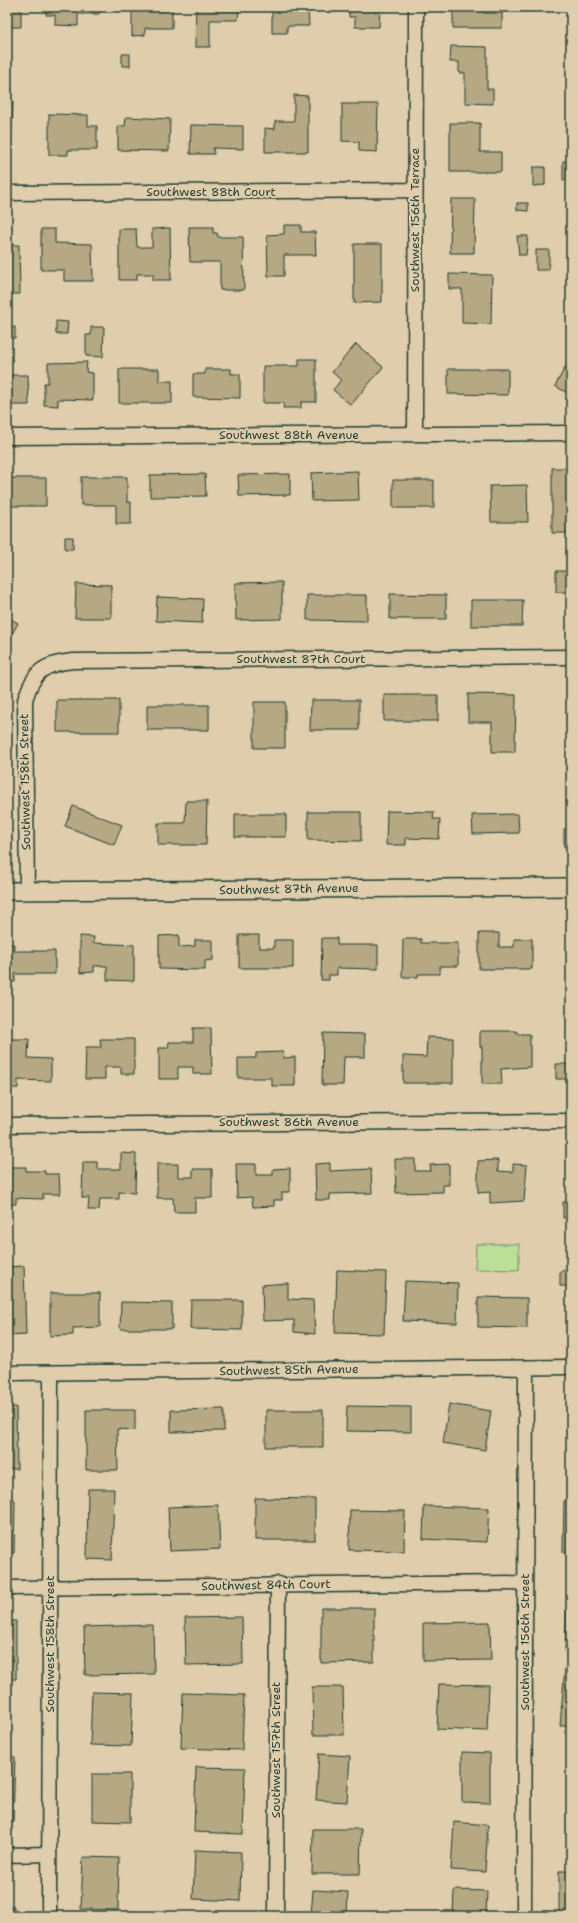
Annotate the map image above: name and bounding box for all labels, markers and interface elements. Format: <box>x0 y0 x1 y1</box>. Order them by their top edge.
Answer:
street label: Southwest 156th Terrace <box>407 148 423 292</box>
street label: Southwest 88th Court <box>146 184 276 200</box>
street label: Southwest 88th Avenue <box>219 427 359 443</box>
street label: Southwest 87th Court <box>236 651 366 667</box>
street label: Southwest 158th Street <box>16 713 34 851</box>
street label: Southwest 87th Avenue <box>219 880 359 898</box>
street label: Southwest 86th Avenue <box>219 1114 359 1130</box>
street label: Southwest 85th Avenue <box>219 1361 359 1379</box>
street label: Southwest 156th Street <box>517 1574 533 1710</box>
street label: Southwest 158th Street <box>42 1576 58 1712</box>
street label: Southwest 84th Court <box>201 1576 331 1594</box>
street label: Southwest 157th Street <box>268 1682 284 1818</box>

